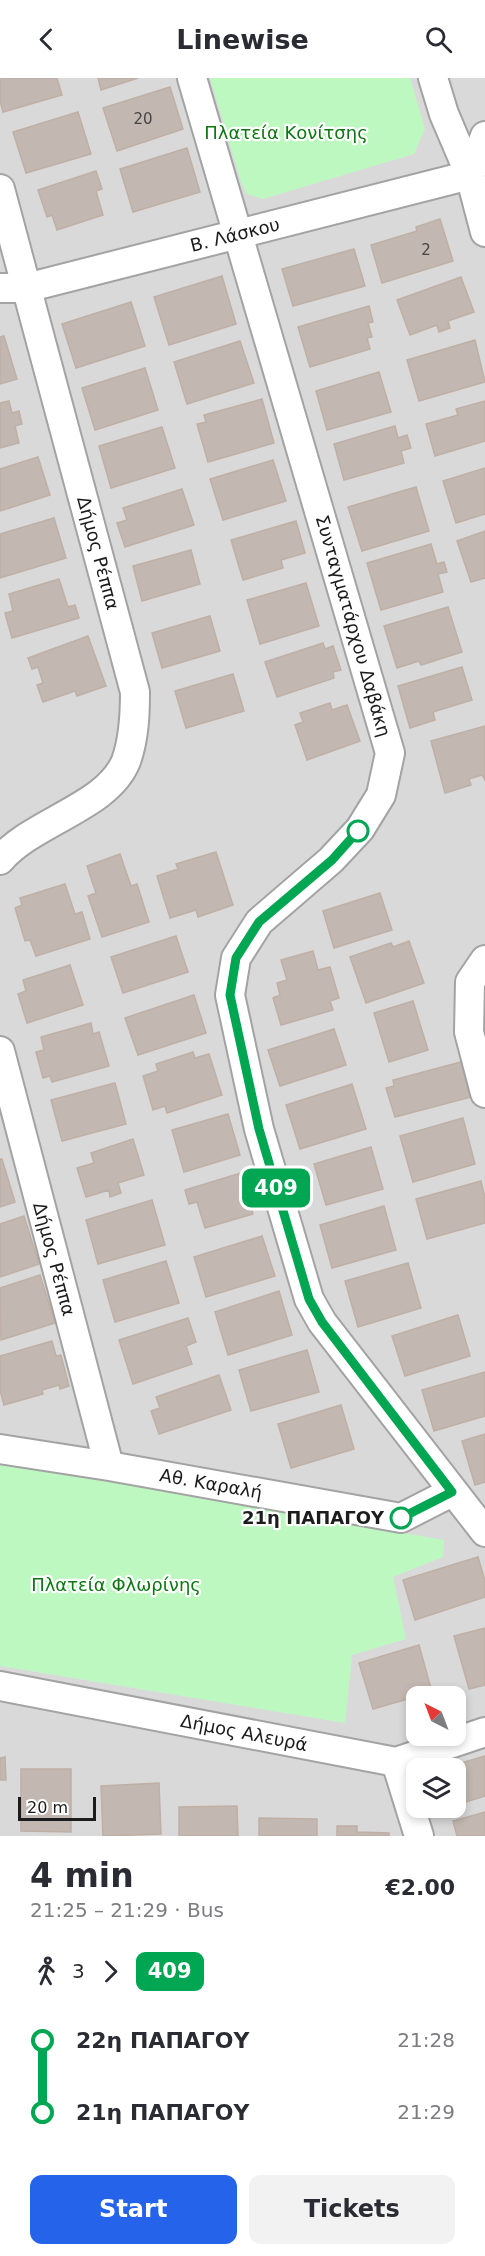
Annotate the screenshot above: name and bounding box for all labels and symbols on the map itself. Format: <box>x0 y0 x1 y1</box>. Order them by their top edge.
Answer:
house number: 20 <box>133 110 153 128</box>
park label: Πλατεία Κονίτσης <box>204 122 368 143</box>
street label: Β. Λάσκου <box>188 213 282 256</box>
house number: 2 <box>421 241 431 259</box>
street label: Δήμος Ρέππα <box>73 494 124 612</box>
street label: Συνταγματάρχου Δαβάκη <box>312 513 395 739</box>
unlabelled marker <box>347 820 369 842</box>
line badge: 409 <box>242 1168 310 1208</box>
street label: Δήμος Ρέππα <box>29 1200 80 1318</box>
street label: Αθ. Καραλή <box>158 1464 264 1503</box>
place label: 21η ΠΑΠΑΓΟΥ <box>242 1507 385 1528</box>
marker: 21η ΠΑΠΑΓΟΥ <box>390 1507 412 1529</box>
park label: Πλατεία Φλωρίνης <box>31 1574 201 1595</box>
north arrow <box>406 1686 466 1746</box>
street label: Δήμος Αλευρά <box>179 1710 309 1755</box>
scale bar <box>18 1794 96 1822</box>

